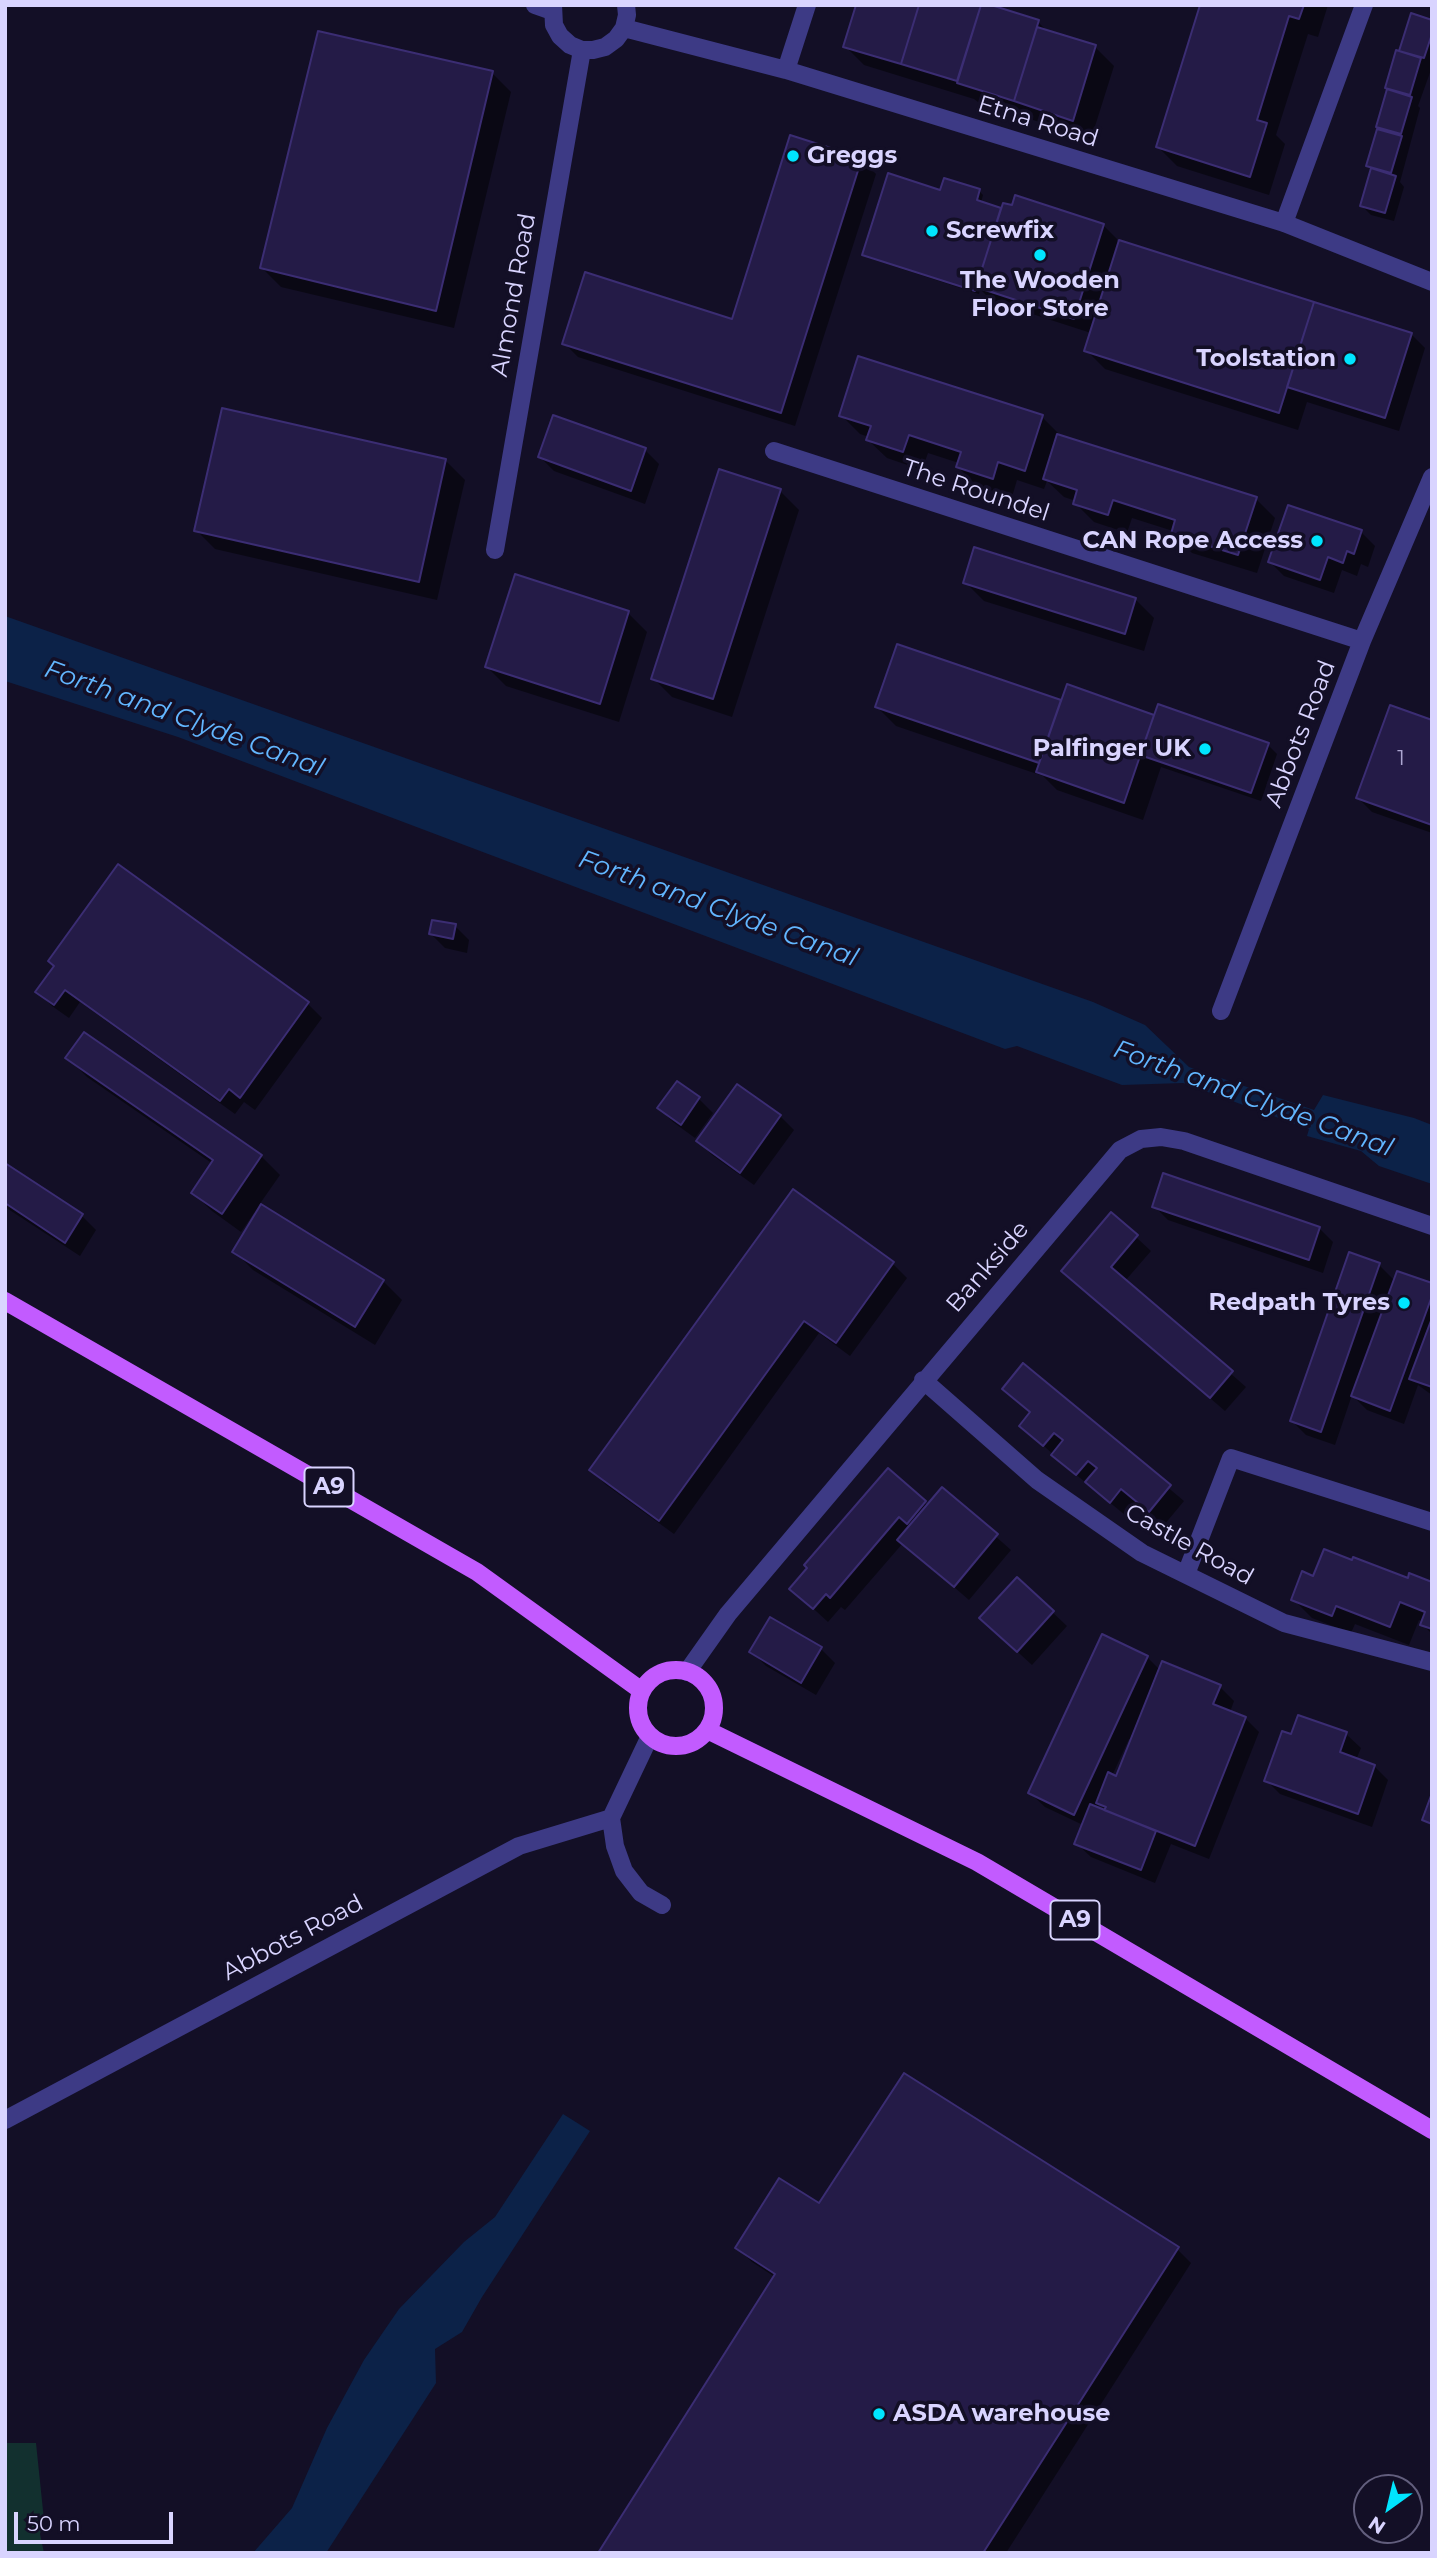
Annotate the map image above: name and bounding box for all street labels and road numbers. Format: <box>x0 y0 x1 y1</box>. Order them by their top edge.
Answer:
street label: Etna Road <box>974 90 1102 154</box>
street label: Almond Road <box>485 211 543 379</box>
street label: The Roundel <box>899 454 1053 528</box>
street label: Abbots Road <box>1260 656 1342 812</box>
street label: Bankside <box>941 1216 1035 1318</box>
road number: A9 <box>304 1468 354 1506</box>
street label: Castle Road <box>1120 1498 1258 1592</box>
street label: Abbots Road <box>218 1889 368 1987</box>
road number: A9 <box>1050 1900 1100 1940</box>

